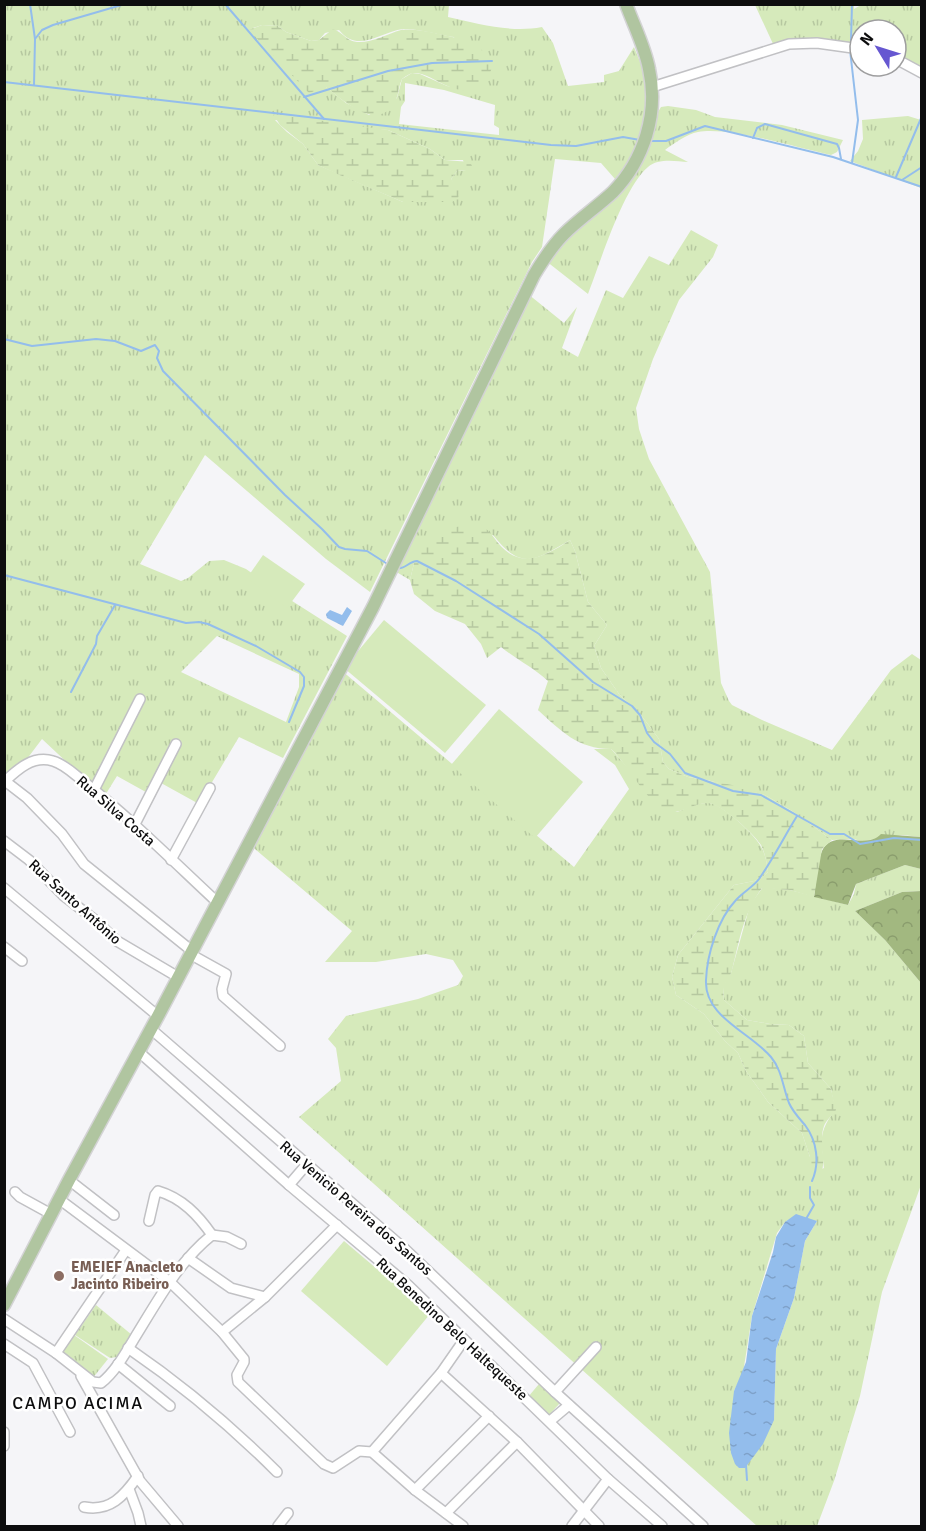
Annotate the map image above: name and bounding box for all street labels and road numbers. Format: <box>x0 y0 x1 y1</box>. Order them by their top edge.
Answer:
street label: Rua Silva Costa <box>73 772 159 850</box>
street label: Rua Santo Antônio <box>25 856 125 948</box>
street label: Rua Venicio Pereira dos Santos <box>276 1137 436 1279</box>
street label: Rua Benedino Belo Haltequeste <box>373 1254 531 1404</box>

